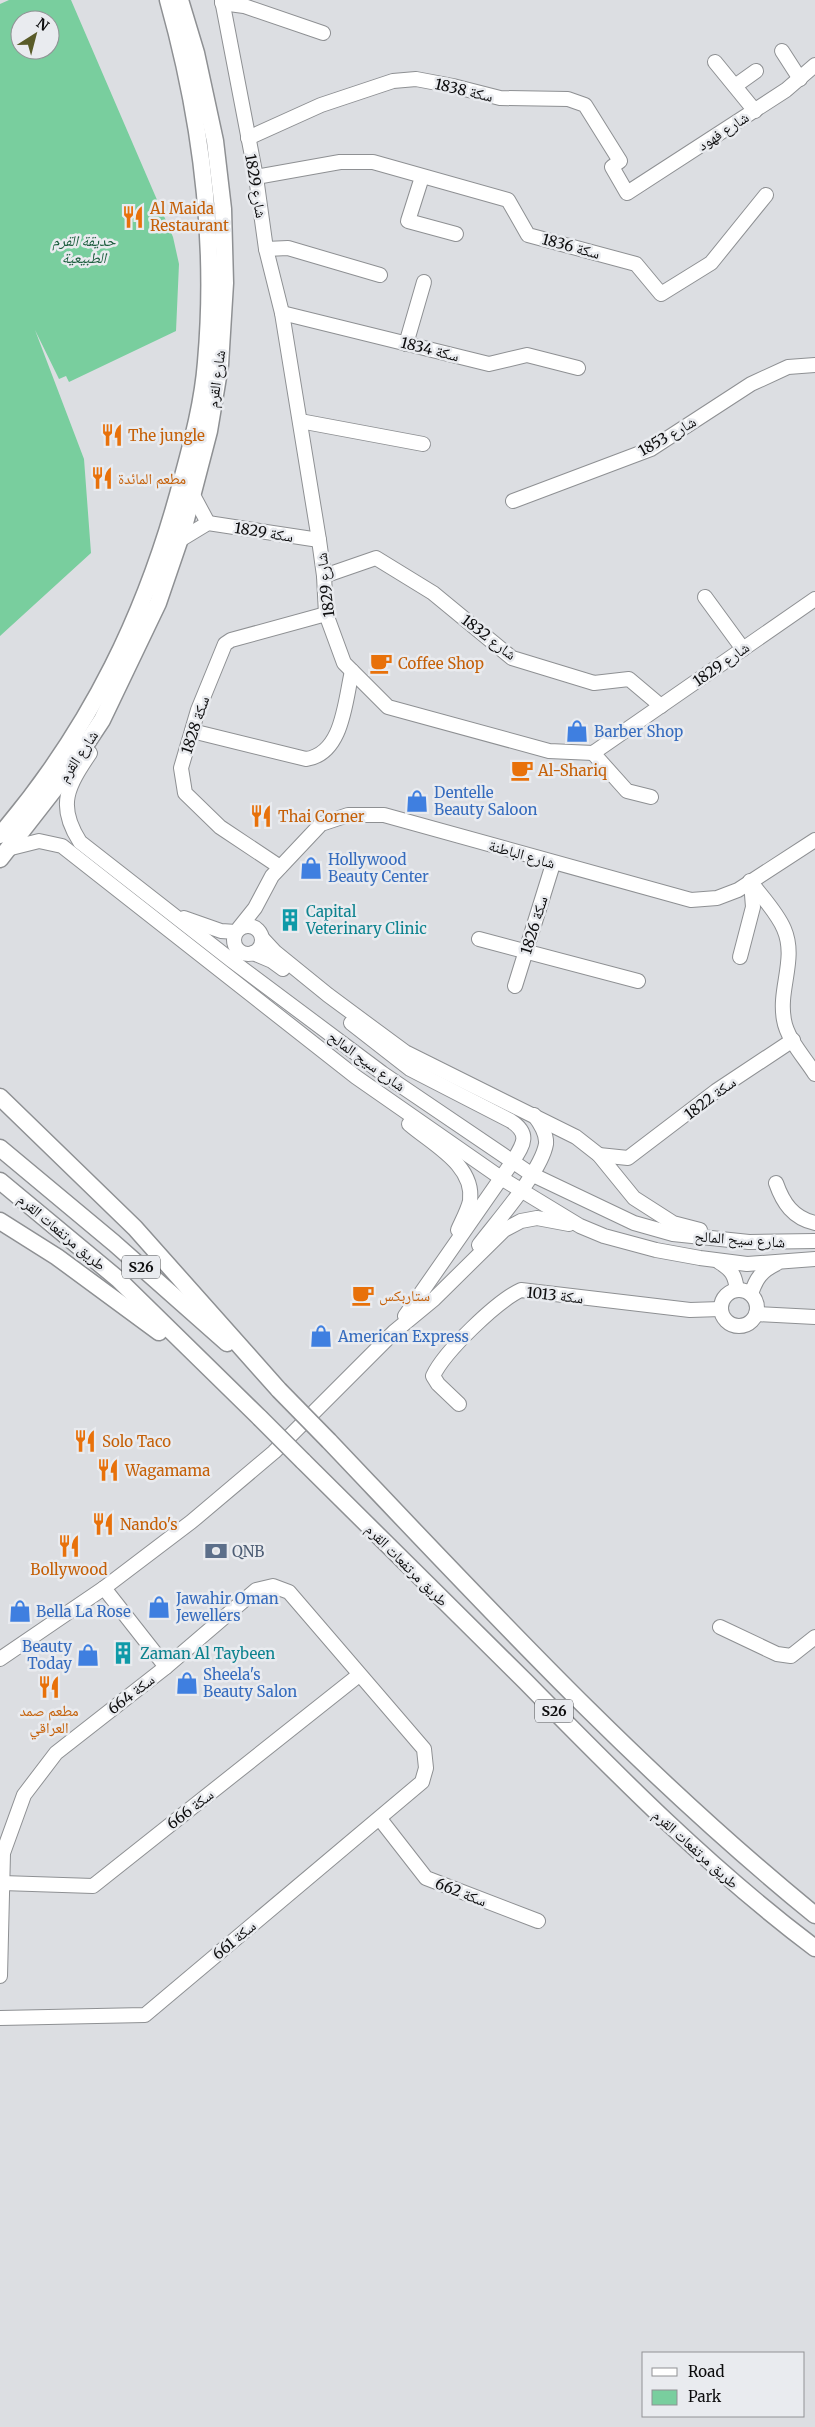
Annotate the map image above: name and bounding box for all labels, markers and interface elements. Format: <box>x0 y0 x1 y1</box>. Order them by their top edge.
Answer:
north arrow <box>10 10 60 60</box>
text: N <box>33 14 52 35</box>
street label: 1838 سكة <box>433 74 495 106</box>
street label: شارع فهود <box>694 107 753 155</box>
street label: 1829 شارع <box>240 152 271 220</box>
place label: Al Maida Restaurant <box>149 199 229 235</box>
restaurant icon: Al Maida Restaurant <box>120 204 146 230</box>
street label: سكة 1836 <box>540 229 602 263</box>
park label: حديقة القرم الطبيعية <box>52 231 116 267</box>
street label: سكة 1834 <box>399 333 461 365</box>
street label: شارع القرم <box>203 349 230 409</box>
street label: شارع 1853 <box>635 412 700 461</box>
restaurant icon: The jungle <box>99 422 125 448</box>
place label: The jungle <box>128 426 205 445</box>
restaurant icon: مطعم المائدة <box>89 465 115 491</box>
place label: مطعم المائدة <box>118 469 186 489</box>
street label: سكة 1829 <box>233 518 295 546</box>
street label: 1829 شارع <box>312 551 339 618</box>
street label: 1832 شارع <box>457 610 520 665</box>
street label: 1829 شارع <box>689 638 754 691</box>
cafe icon: Coffee Shop <box>368 650 394 676</box>
place label: Coffee Shop <box>398 654 484 673</box>
street label: سكة 1828 <box>177 694 213 756</box>
shop icon: Barber Shop <box>564 718 590 744</box>
place label: Barber Shop <box>594 722 683 741</box>
street label: شارع القرم <box>54 727 103 786</box>
cafe icon: Al-Shariq <box>509 757 535 783</box>
place label: Al-Shariq <box>537 761 607 780</box>
place label: Dentelle Beauty Saloon <box>434 783 537 819</box>
shop icon: Dentelle Beauty Saloon <box>404 788 430 814</box>
restaurant icon: Thai Corner <box>248 803 274 829</box>
place label: Thai Corner <box>278 807 365 826</box>
street label: شارع الباطنة <box>486 835 557 874</box>
place label: Hollywood Beauty Center <box>328 850 429 886</box>
shop icon: Hollywood Beauty Center <box>298 855 324 881</box>
street label: سكة 1826 <box>516 894 552 956</box>
place label: Capital Veterinary Clinic <box>305 902 427 938</box>
building icon: Capital Veterinary Clinic <box>277 907 303 933</box>
street label: شارع سيح المالح <box>324 1027 409 1096</box>
street label: سكة 1822 <box>680 1072 740 1124</box>
street label: طريق مرتفعات القرم <box>13 1190 110 1275</box>
street label: شارع سيح المالح <box>694 1226 786 1253</box>
road number: S26 <box>122 1256 160 1278</box>
cafe icon: ستاربكس <box>350 1282 376 1308</box>
street label: سكة 1013 <box>526 1283 585 1307</box>
place label: ستاربكس <box>379 1286 430 1306</box>
shop icon: American Express <box>308 1323 334 1349</box>
place label: American Express <box>337 1327 469 1346</box>
restaurant icon: Solo Taco <box>72 1428 98 1454</box>
place label: Solo Taco <box>102 1432 171 1451</box>
restaurant icon: Wagamama <box>95 1457 121 1483</box>
place label: Wagamama <box>124 1461 210 1480</box>
restaurant icon: Nando's <box>90 1511 116 1537</box>
place label: Nando's <box>120 1515 178 1534</box>
street label: طريق مرتفعات القرم <box>361 1520 452 1611</box>
restaurant icon: Bollywood <box>56 1533 82 1559</box>
bank icon: QNB <box>203 1538 229 1564</box>
place label: QNB <box>232 1542 264 1561</box>
place label: Bollywood <box>30 1560 108 1579</box>
place label: Jawahir Oman Jewellers <box>175 1589 279 1625</box>
shop icon: Jawahir Oman Jewellers <box>146 1594 172 1620</box>
shop icon: Bella La Rose <box>7 1598 33 1624</box>
place label: Bella La Rose <box>36 1602 131 1621</box>
place label: Beauty Today <box>22 1637 72 1673</box>
building icon: Zaman Al Taybeen <box>110 1640 136 1666</box>
shop icon: Beauty Today <box>75 1642 101 1668</box>
place label: Zaman Al Taybeen <box>140 1644 275 1663</box>
place label: Sheela's Beauty Salon <box>203 1665 297 1701</box>
street label: سكة 664 <box>104 1670 158 1718</box>
shop icon: Sheela's Beauty Salon <box>174 1670 200 1696</box>
restaurant icon: مطعم صمد العراقي <box>36 1674 62 1700</box>
road number: S26 <box>535 1700 573 1722</box>
place label: مطعم صمد العراقي <box>19 1701 79 1739</box>
street label: سكة 666 <box>163 1785 217 1833</box>
street label: طريق مرتفعات القرم <box>648 1805 743 1893</box>
street label: سكة 662 <box>433 1874 490 1911</box>
street label: سكة 661 <box>208 1916 260 1964</box>
legend <box>642 2352 805 2417</box>
text: Road <box>688 2362 724 2381</box>
text: Park <box>688 2387 722 2406</box>

